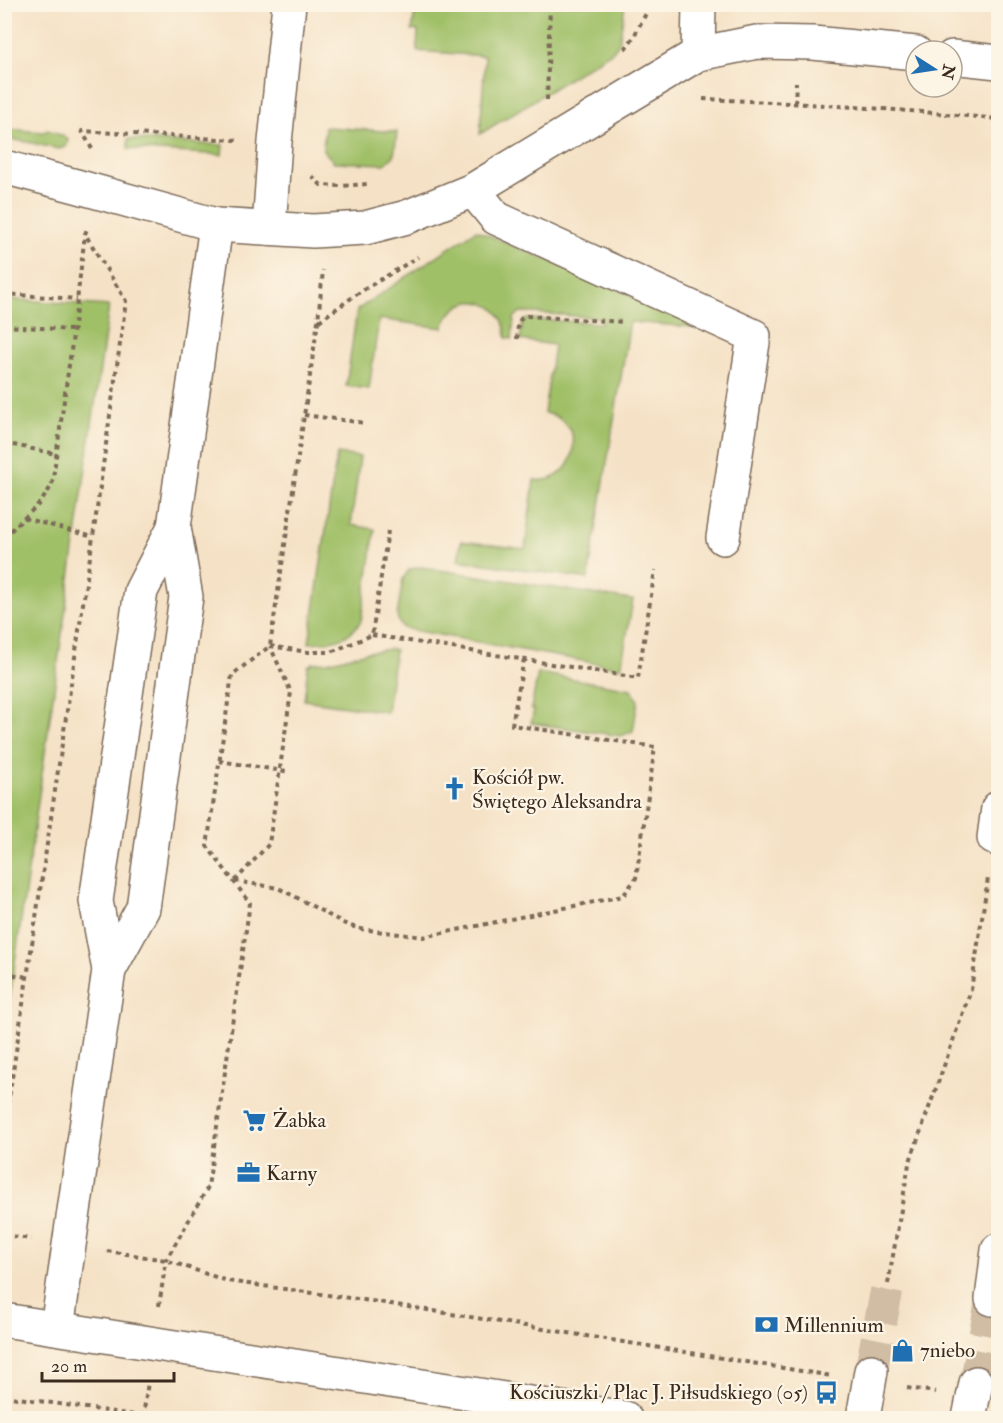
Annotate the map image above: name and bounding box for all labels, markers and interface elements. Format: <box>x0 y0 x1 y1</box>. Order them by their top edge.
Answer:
north arrow <box>904 39 964 99</box>
text: N <box>936 62 959 82</box>
place label: Kościół pw. Świętego Aleksandra <box>472 764 642 815</box>
church icon: Kościół pw. Świętego Aleksandra <box>441 776 467 802</box>
supermarket icon: Żabka <box>242 1107 268 1133</box>
place label: Żabka <box>273 1107 326 1134</box>
office icon: Karny <box>235 1160 261 1186</box>
place label: Karny <box>266 1160 318 1187</box>
bank icon: Millennium <box>753 1312 779 1338</box>
place label: Millennium <box>784 1312 884 1339</box>
shop icon: 7niebo <box>889 1337 915 1363</box>
place label: 7niebo <box>920 1337 975 1364</box>
scale bar <box>42 1345 174 1383</box>
text: 20 m <box>51 1355 87 1378</box>
place label: Kościuszki / Plac J. Piłsudskiego (05) <box>509 1379 808 1406</box>
bus stop icon: Kościuszki / Plac J. Piłsudskiego (05) <box>813 1379 839 1405</box>

